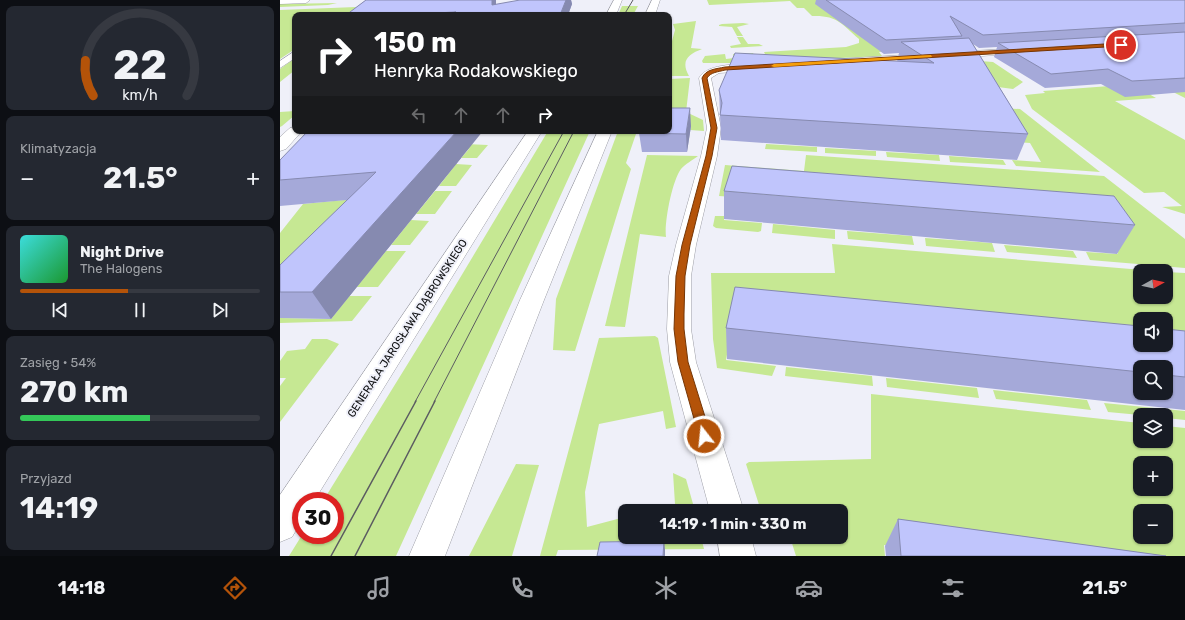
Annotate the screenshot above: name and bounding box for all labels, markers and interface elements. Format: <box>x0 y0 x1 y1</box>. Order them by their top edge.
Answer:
text: 150 m <box>374 26 457 59</box>
icon: right <box>308 28 360 80</box>
pin <box>1104 28 1138 62</box>
icon: arrive <box>1110 34 1132 56</box>
text: 22 <box>113 40 167 89</box>
text: Henryka Rodakowskiego <box>374 60 578 82</box>
text: km/h <box>122 87 158 104</box>
icon: left <box>408 104 430 126</box>
icon: ahead <box>450 104 472 126</box>
icon: ahead <box>492 104 514 126</box>
icon: right <box>534 104 556 126</box>
text: Klimatyzacja <box>20 141 96 156</box>
text: 21.5° <box>103 160 178 196</box>
text: − <box>20 165 34 192</box>
text: + <box>246 165 260 192</box>
street label: GENERAŁA JAROSŁAWA DĄBROWSKIEGO <box>345 237 470 420</box>
text: Night Drive <box>80 243 164 261</box>
text: The Halogens <box>80 261 162 276</box>
north arrow <box>1133 264 1173 304</box>
map controls <box>1133 264 1173 544</box>
icon: previous <box>49 299 71 321</box>
icon: pause <box>129 299 151 321</box>
icon: next <box>209 299 231 321</box>
button: sound <box>1133 312 1173 352</box>
text: Zasięg · 54% <box>20 355 96 370</box>
button: search <box>1133 360 1173 400</box>
text: 270 km <box>20 374 129 410</box>
button: layers <box>1133 408 1173 448</box>
position arrow <box>683 415 725 457</box>
button: + <box>1133 456 1173 496</box>
text: Przyjazd <box>20 471 72 486</box>
text: 14:19 <box>20 490 98 526</box>
speed limit sign: 30 <box>292 492 344 544</box>
button: − <box>1133 504 1173 544</box>
text: 14:19 · 1 min · 330 m <box>659 515 807 533</box>
icon: directions <box>221 574 249 602</box>
icon: music <box>365 574 393 602</box>
icon: phone <box>508 574 536 602</box>
icon: climate <box>652 574 680 602</box>
icon: car <box>795 574 823 602</box>
icon: filters <box>939 574 967 602</box>
text: 14:18 <box>58 577 105 599</box>
text: 21.5° <box>1082 577 1127 599</box>

